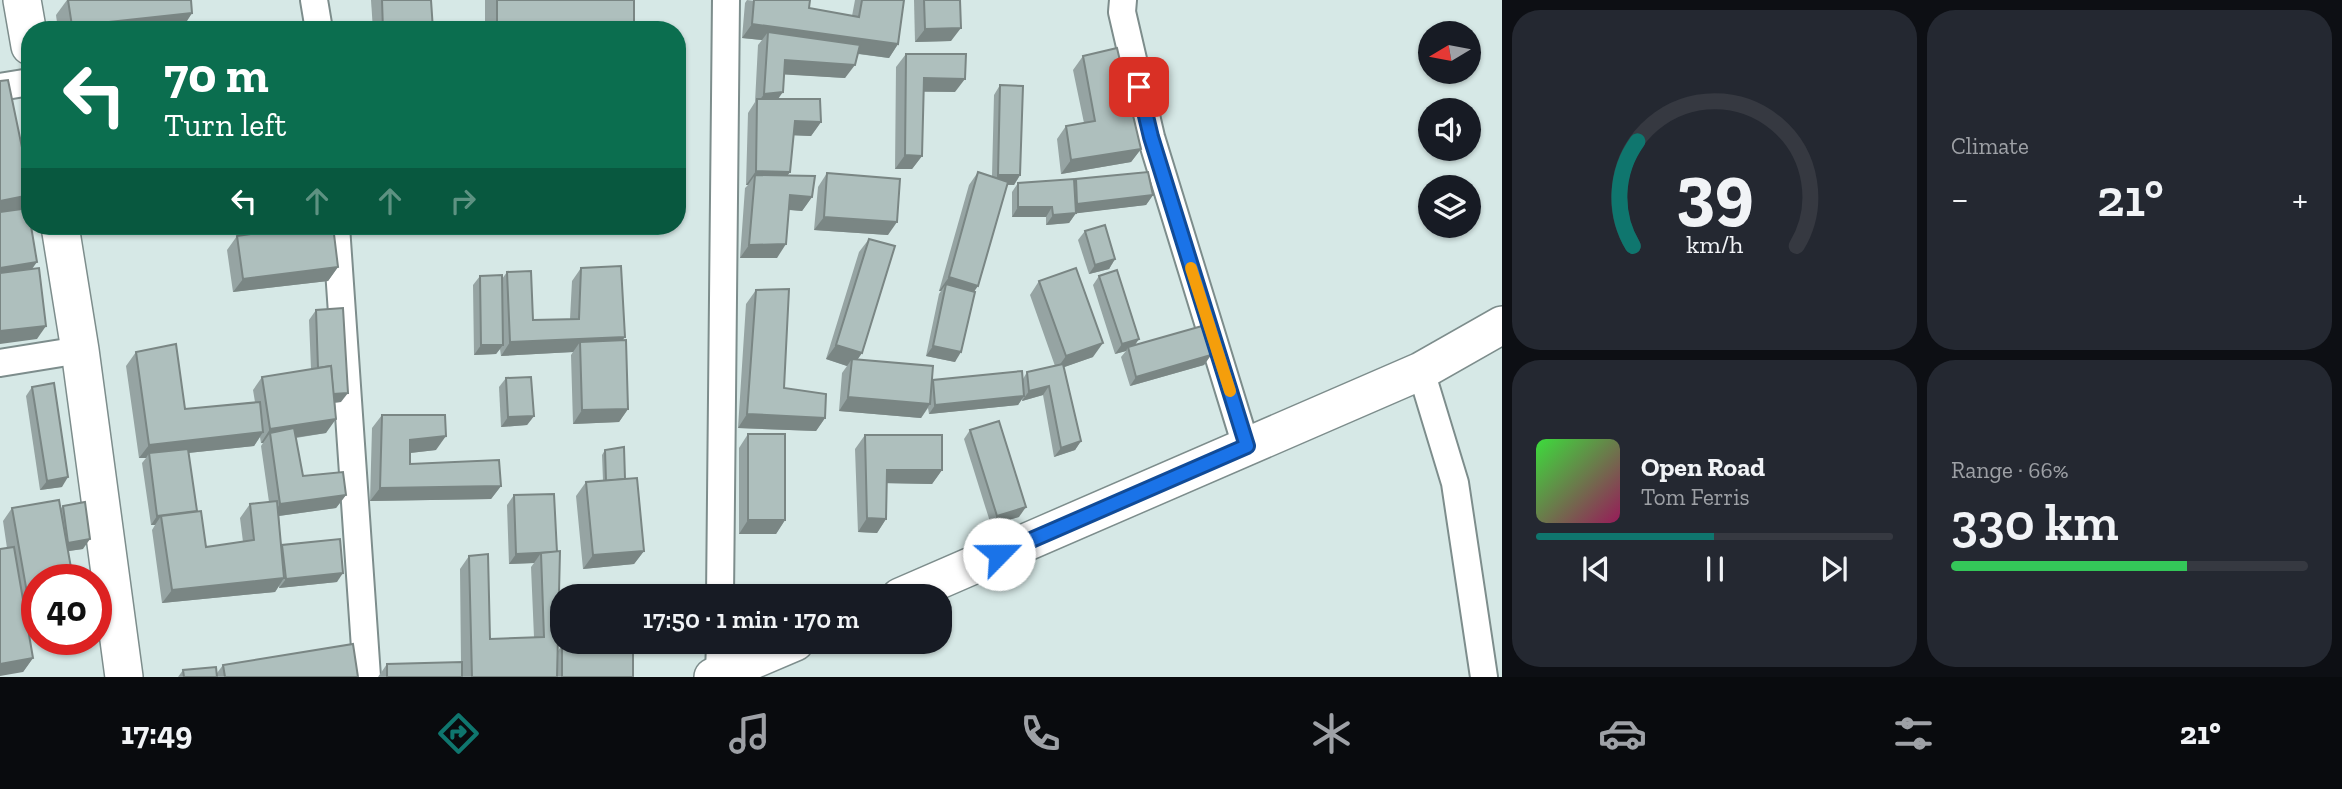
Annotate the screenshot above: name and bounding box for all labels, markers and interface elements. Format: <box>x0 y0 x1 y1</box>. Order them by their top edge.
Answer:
north arrow <box>1418 21 1480 84</box>
map controls <box>1418 21 1481 238</box>
text: 70 m <box>164 46 269 105</box>
icon: left <box>49 49 140 140</box>
pin <box>1109 57 1169 117</box>
icon: arrive <box>1120 68 1158 106</box>
button: sound <box>1418 98 1481 161</box>
text: Turn left <box>164 106 286 144</box>
text: Climate <box>1951 132 2029 160</box>
text: 39 <box>1676 147 1753 235</box>
text: 21° <box>2097 167 2164 229</box>
button: layers <box>1418 175 1481 238</box>
text: − <box>1951 176 1969 222</box>
text: + <box>2292 176 2308 222</box>
icon: left <box>225 182 263 220</box>
icon: ahead <box>298 182 336 220</box>
icon: ahead <box>371 182 409 220</box>
icon: right <box>444 182 482 220</box>
text: km/h <box>1686 229 1743 259</box>
text: Open Road <box>1641 451 1765 483</box>
text: Range · 66% <box>1951 456 2069 484</box>
text: Tom Ferris <box>1641 483 1750 511</box>
text: 330 km <box>1951 491 2119 553</box>
position arrow <box>962 517 1036 591</box>
icon: previous <box>1577 550 1615 588</box>
icon: pause <box>1696 550 1734 588</box>
icon: next <box>1815 550 1853 588</box>
speed limit sign: 40 <box>21 564 112 655</box>
text: 17:50 · 1 min · 170 m <box>643 603 859 635</box>
icon: directions <box>434 709 483 758</box>
icon: music <box>725 709 774 758</box>
icon: phone <box>1016 709 1065 758</box>
icon: climate <box>1307 709 1356 758</box>
icon: car <box>1598 709 1647 758</box>
icon: filters <box>1889 709 1938 758</box>
text: 17:49 <box>121 714 192 752</box>
text: 21° <box>2180 714 2221 752</box>

